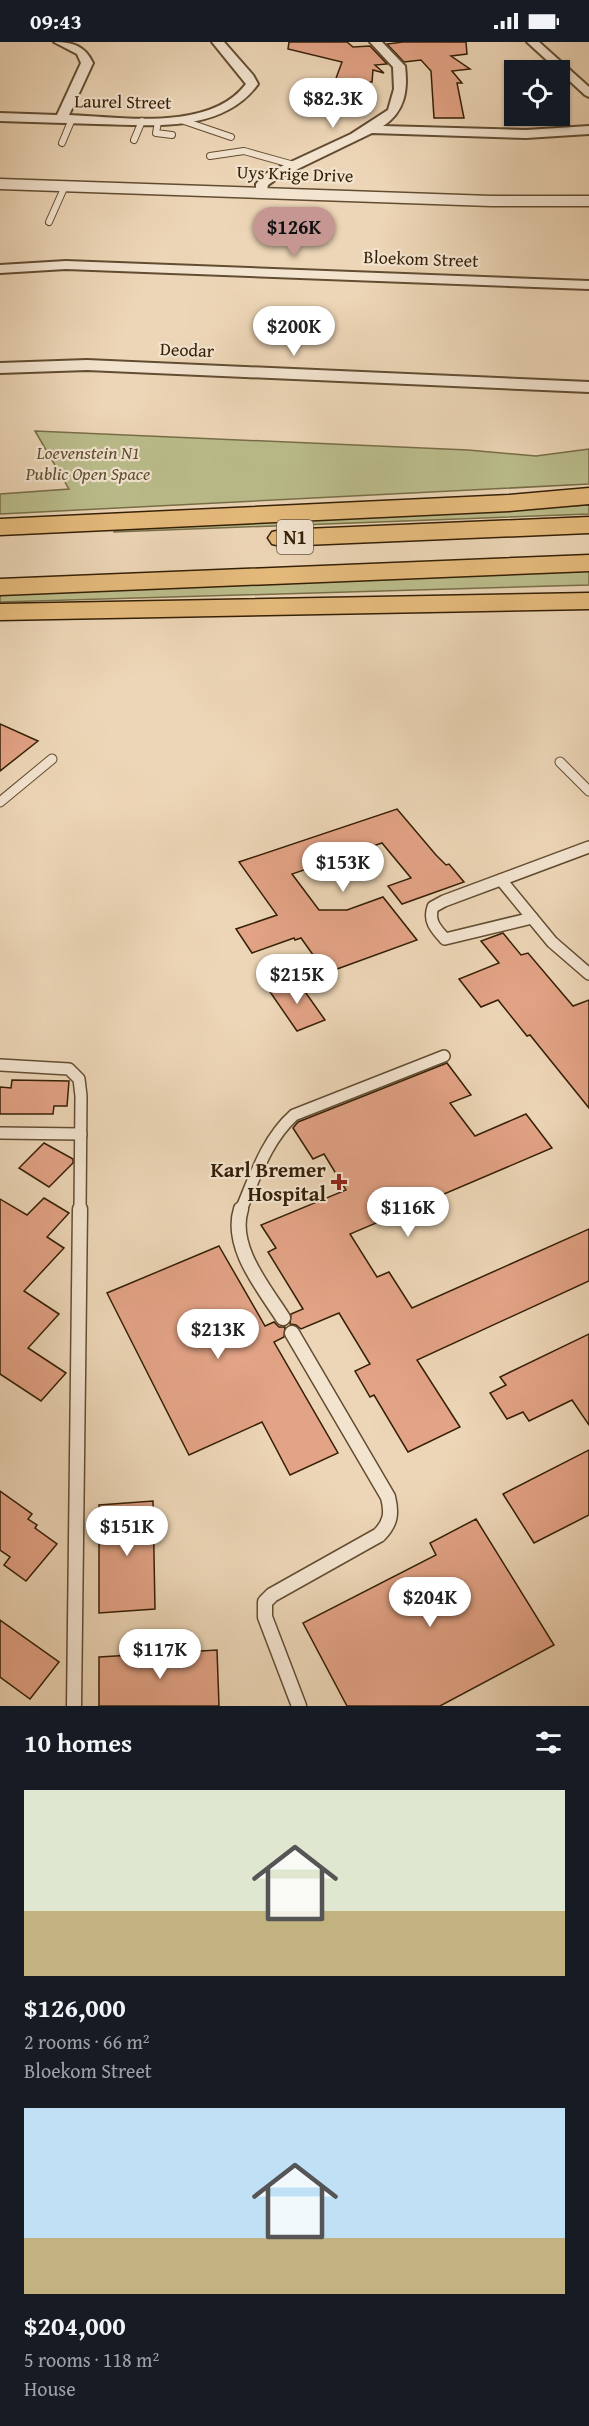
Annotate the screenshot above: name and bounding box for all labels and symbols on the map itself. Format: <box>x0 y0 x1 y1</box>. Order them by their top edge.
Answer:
pin: $82.3K <box>284 78 382 129</box>
street label: Laurel Street <box>74 87 172 116</box>
street label: Uys Krige Drive <box>236 158 354 189</box>
pin: $126K <box>252 207 336 258</box>
street label: Bloekom Street <box>363 243 480 274</box>
pin: $200K <box>252 306 336 357</box>
street label: Deodar <box>160 335 215 364</box>
park label: Loevenstein N1 Public Open Space <box>25 439 150 487</box>
road number: N1 <box>277 520 313 554</box>
pin: $153K <box>301 842 385 893</box>
pin: $215K <box>255 954 339 1005</box>
place label: Karl Bremer Hospital <box>211 1154 326 1209</box>
marker: Karl Bremer Hospital <box>330 1173 348 1191</box>
pin: $116K <box>366 1187 450 1238</box>
pin: $213K <box>176 1309 260 1360</box>
pin: $151K <box>85 1506 169 1557</box>
pin: $204K <box>388 1577 472 1628</box>
pin: $117K <box>118 1629 202 1680</box>

